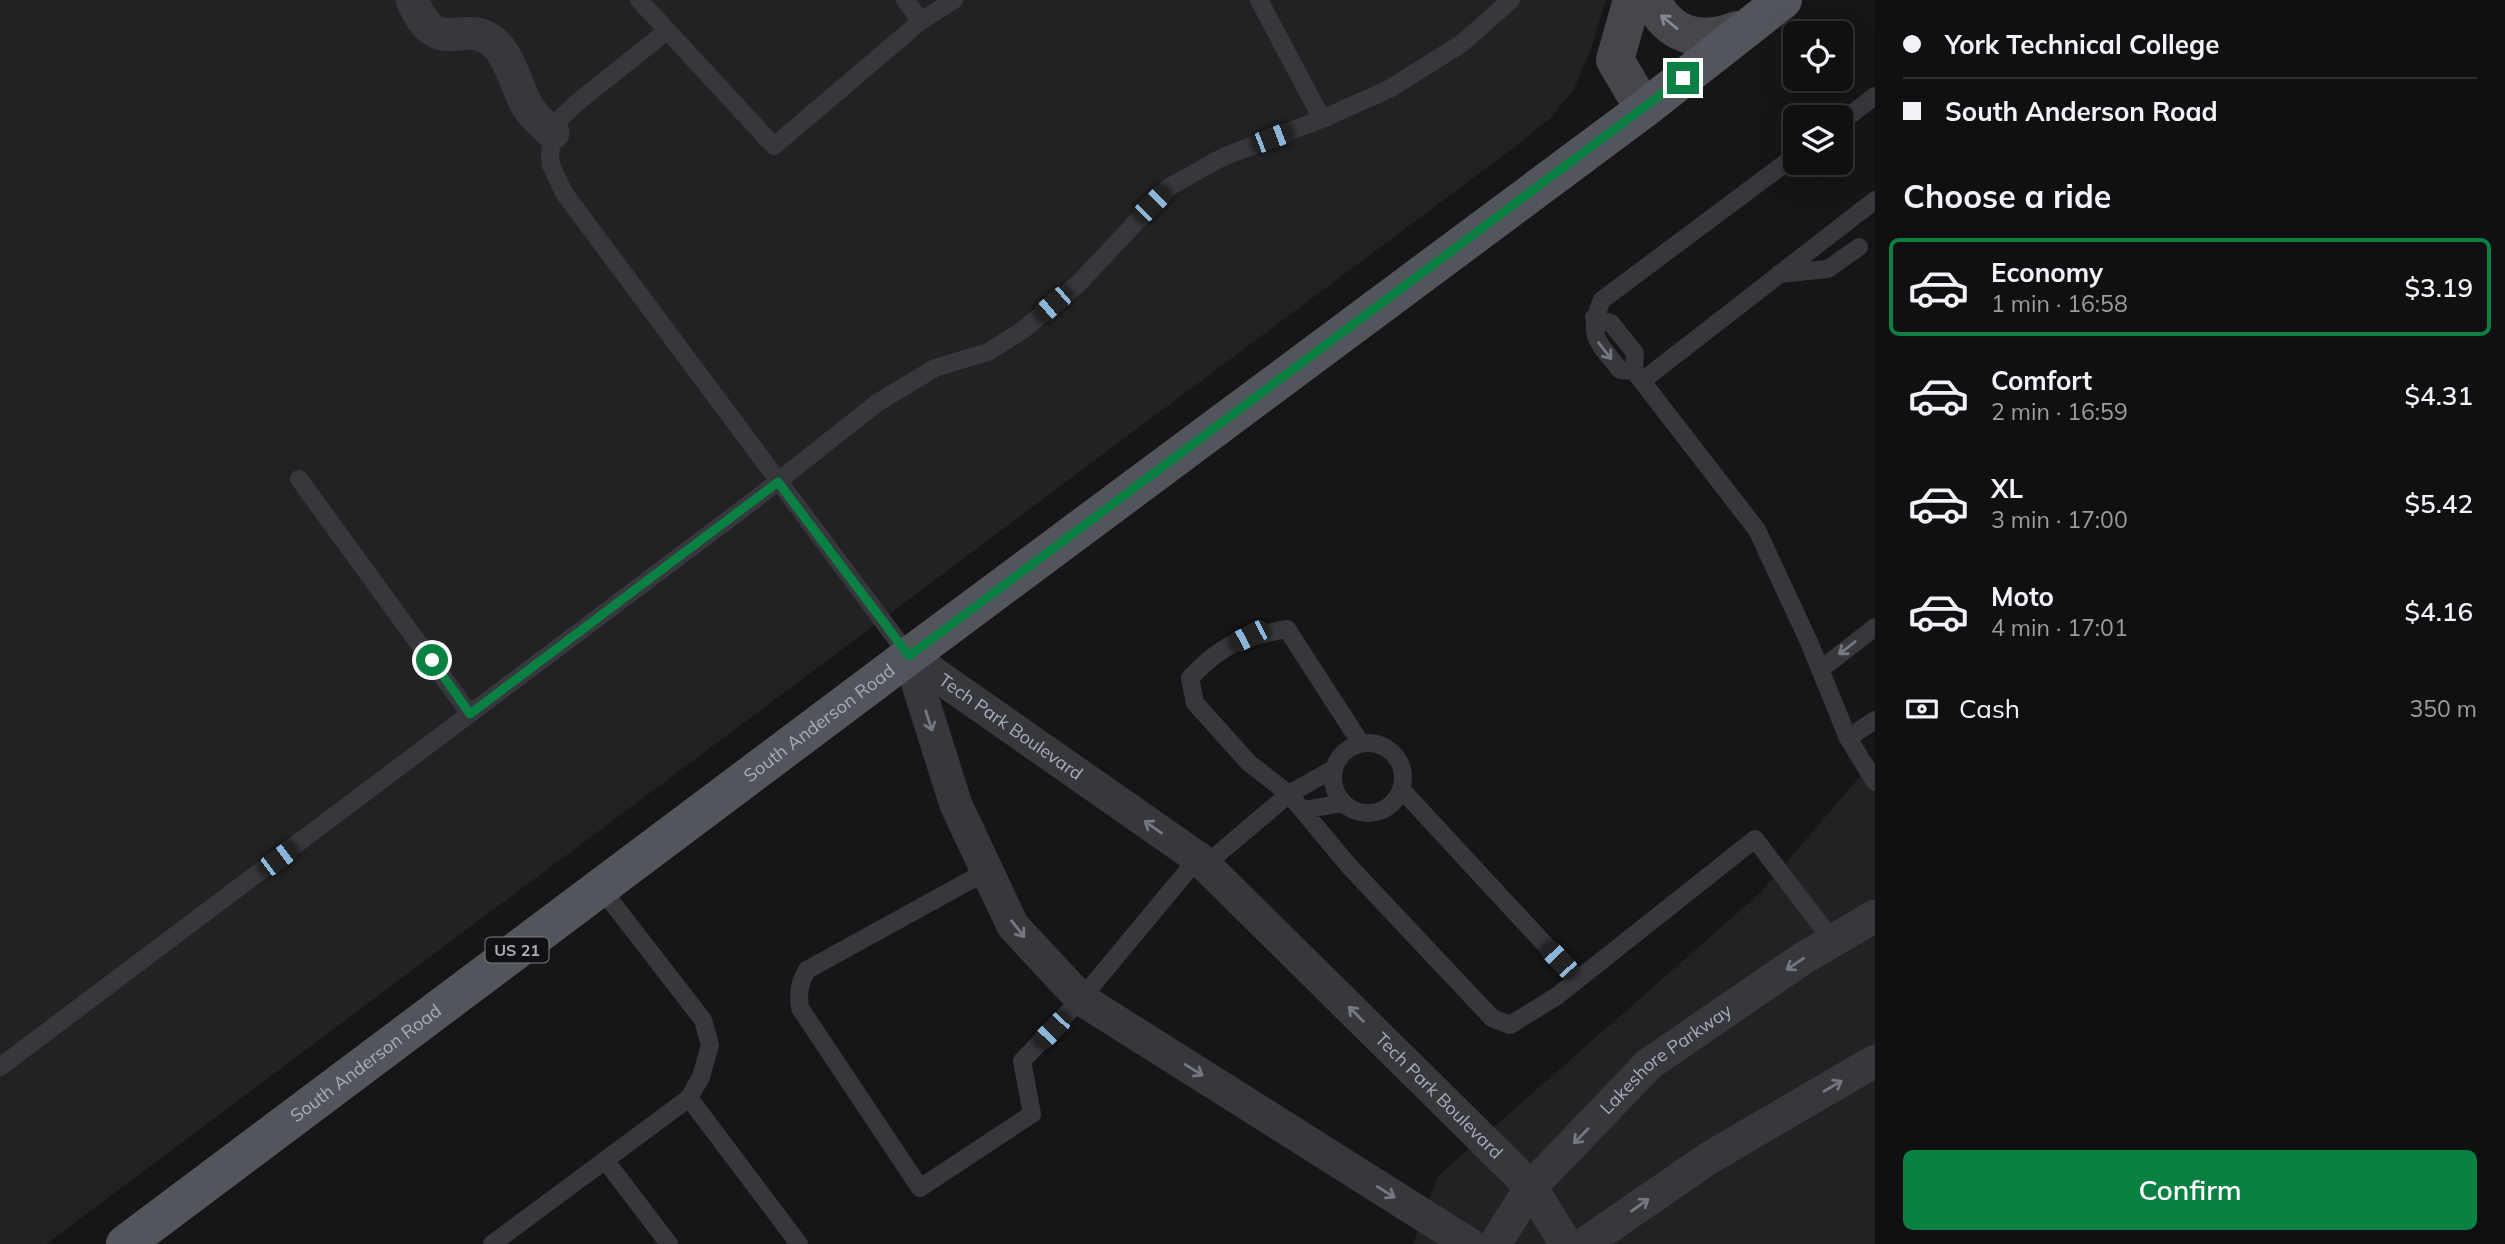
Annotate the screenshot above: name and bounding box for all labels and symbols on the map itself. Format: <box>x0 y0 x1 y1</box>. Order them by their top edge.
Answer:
one-way arrow <box>1660 15 1678 31</box>
route end <box>1667 62 1699 94</box>
car <box>1249 121 1296 155</box>
car <box>1130 182 1175 226</box>
car <box>1031 282 1076 326</box>
one-way arrow <box>1598 342 1613 360</box>
car <box>1226 617 1273 655</box>
one-way arrow <box>1839 641 1857 656</box>
route start <box>416 644 448 676</box>
street label: South Anderson Road <box>739 659 899 787</box>
street label: Tech Park Boulevard <box>934 668 1087 785</box>
one-way arrow <box>924 710 937 732</box>
one-way arrow <box>1144 820 1163 834</box>
car <box>255 838 302 880</box>
one-way arrow <box>1010 920 1025 938</box>
car <box>1537 937 1582 983</box>
road number: US 21 <box>486 938 548 962</box>
one-way arrow <box>1786 957 1805 971</box>
street label: Lakeshore Parkway <box>1595 998 1736 1119</box>
street label: South Anderson Road <box>285 999 446 1127</box>
one-way arrow <box>1348 1005 1365 1022</box>
car <box>1030 1008 1075 1052</box>
street label: Tech Park Boulevard <box>1370 1027 1508 1164</box>
one-way arrow <box>1183 1064 1203 1078</box>
one-way arrow <box>1823 1079 1843 1093</box>
one-way arrow <box>1572 1127 1589 1144</box>
one-way arrow <box>1376 1184 1395 1199</box>
one-way arrow <box>1630 1198 1649 1212</box>

